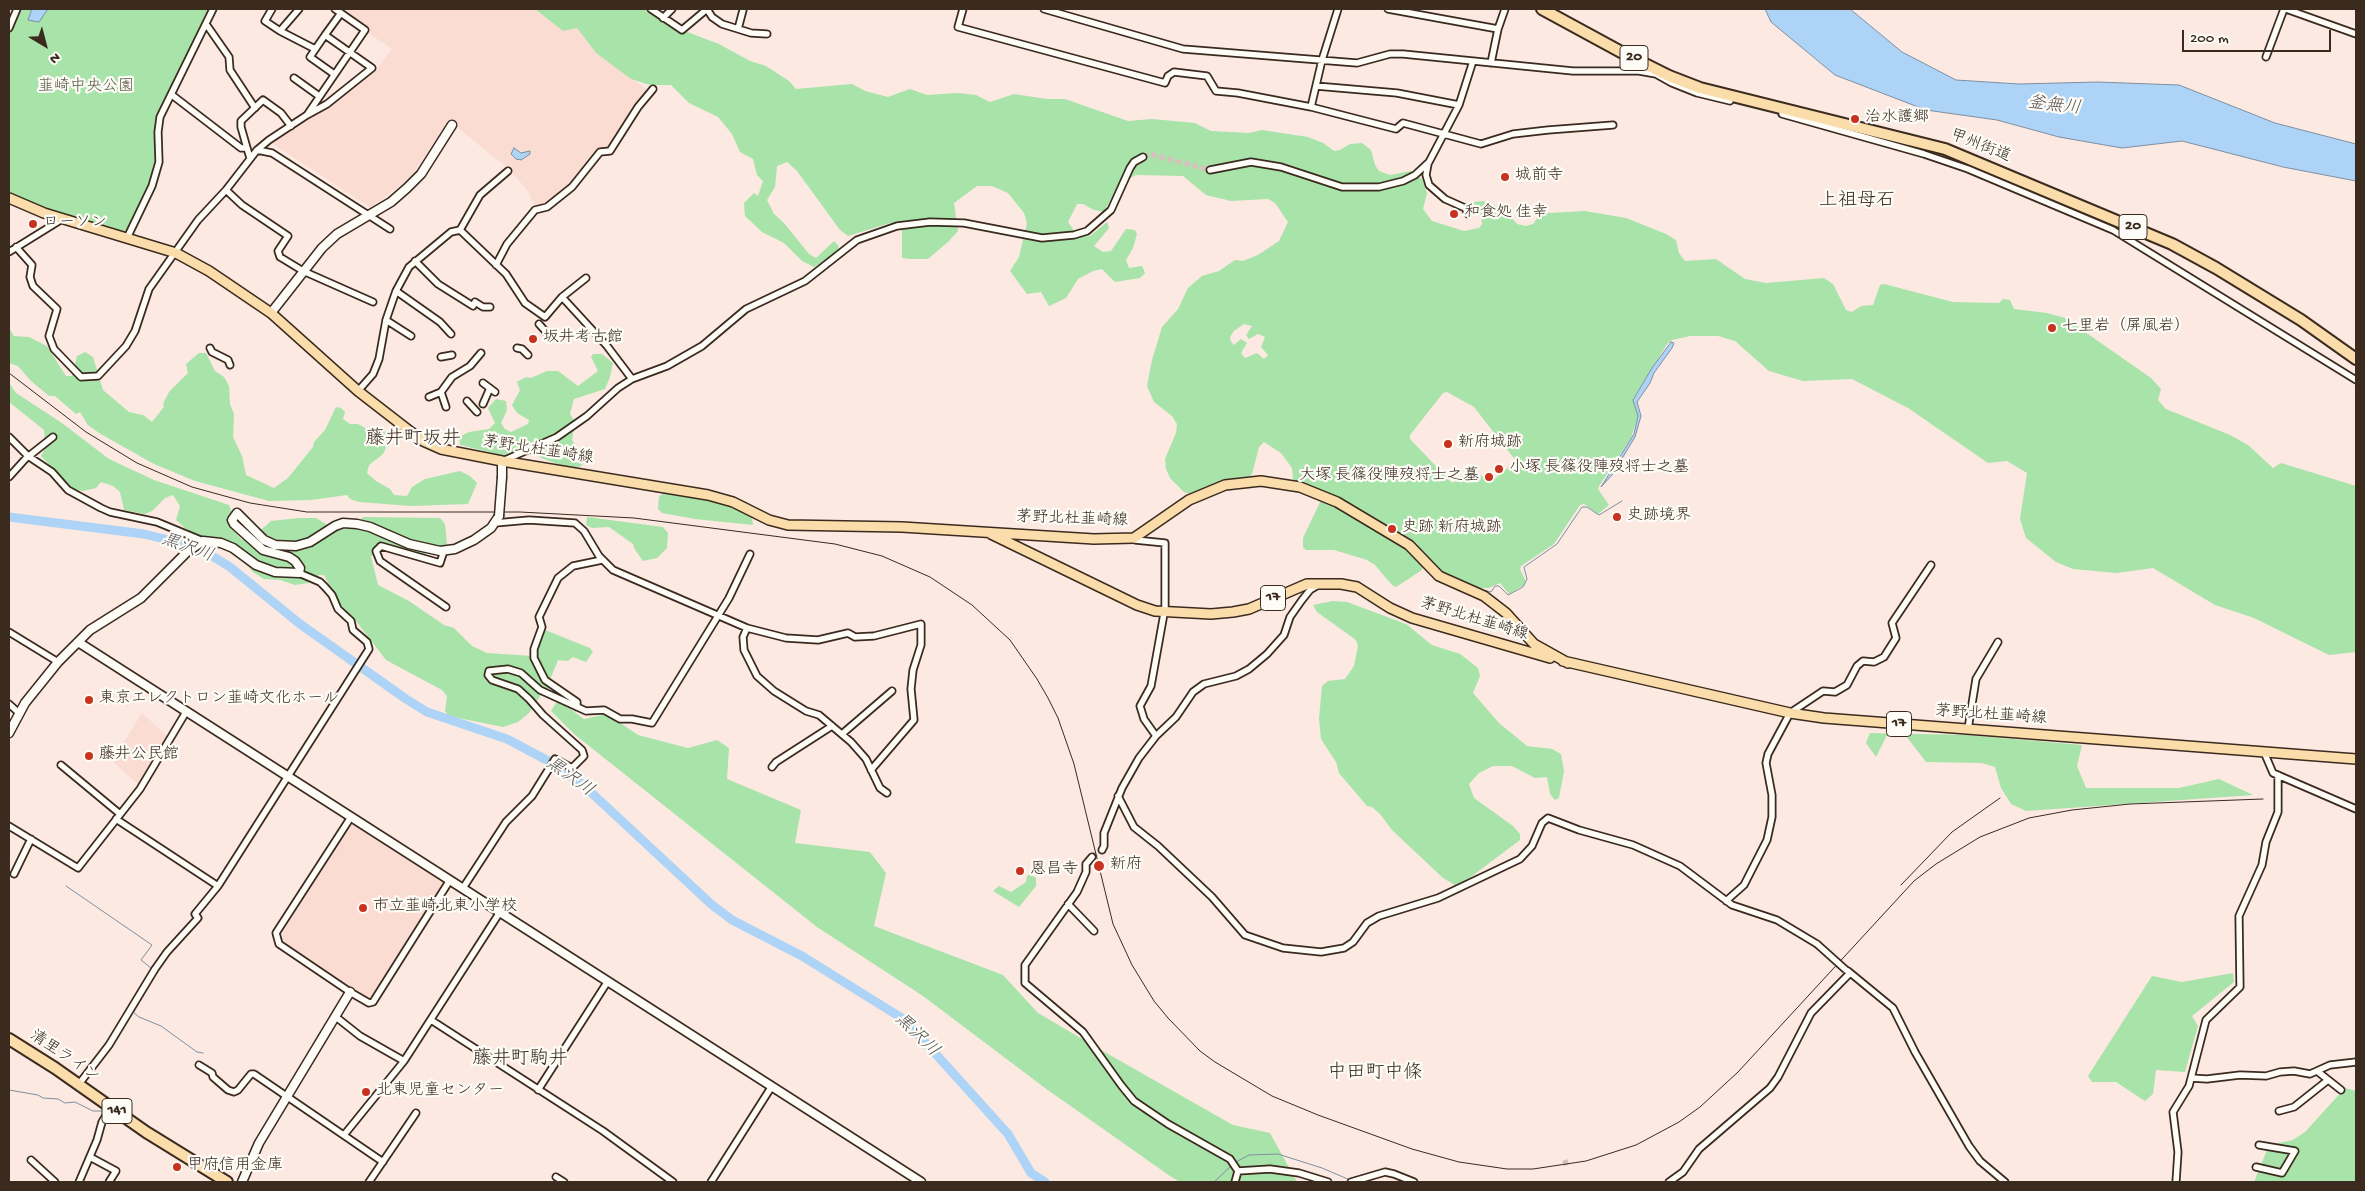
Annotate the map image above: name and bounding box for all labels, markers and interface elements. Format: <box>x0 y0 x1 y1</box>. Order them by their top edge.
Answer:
north arrow <box>20 20 70 70</box>
scale bar <box>2185 20 2334 52</box>
text: 200 m <box>2190 30 2229 48</box>
road number: 20 <box>1620 46 1648 70</box>
text: N <box>46 48 63 67</box>
park label: 韮崎中央公園 <box>38 78 134 98</box>
water label: 釜無川 <box>2026 93 2082 121</box>
place label: 治水護郷 <box>1865 109 1929 129</box>
marker: 治水護郷 <box>1849 113 1861 125</box>
street label: 甲州街道 <box>1947 127 2013 167</box>
place label: 城前寺 <box>1515 167 1563 187</box>
marker: 城前寺 <box>1499 171 1511 183</box>
district label: 上祖母石 <box>1819 191 1895 213</box>
place label: 和食処 佳幸 <box>1464 204 1548 224</box>
marker: 和食処 佳幸 <box>1448 208 1460 220</box>
place label: ローソン <box>43 214 107 234</box>
road number: 20 <box>2119 214 2147 240</box>
marker: ローソン <box>27 218 39 230</box>
place label: 七里岩（屏風岩） <box>2062 318 2190 338</box>
marker: 七里岩（屏風岩） <box>2046 322 2058 334</box>
place label: 坂井考古館 <box>543 329 623 349</box>
marker: 坂井考古館 <box>527 333 539 345</box>
district label: 藤井町坂井 <box>366 429 460 451</box>
street label: 茅野北杜韮崎線 <box>481 433 595 469</box>
place label: 新府城跡 <box>1458 434 1522 454</box>
marker: 新府城跡 <box>1442 438 1454 450</box>
place label: 小塚 長篠役陣歿将士之墓 <box>1509 459 1689 479</box>
marker: 小塚 長篠役陣歿将士之墓 <box>1493 463 1505 475</box>
place label: 大塚 長篠役陣歿将士之墓 <box>1299 467 1479 487</box>
marker: 大塚 長篠役陣歿将士之墓 <box>1483 471 1495 483</box>
place label: 史跡境界 <box>1627 507 1691 527</box>
street label: 茅野北杜韮崎線 <box>1016 508 1128 532</box>
marker: 史跡境界 <box>1611 511 1623 523</box>
place label: 史跡 新府城跡 <box>1402 519 1502 539</box>
marker: 史跡 新府城跡 <box>1386 523 1398 535</box>
water label: 黒沢川 <box>158 530 216 568</box>
road number: 17 <box>1260 586 1286 610</box>
street label: 茅野北杜韮崎線 <box>1418 594 1530 646</box>
place label: 東京エレクトロン韮崎文化ホール <box>99 690 339 710</box>
marker: 東京エレクトロン韮崎文化ホール <box>83 694 95 706</box>
street label: 茅野北杜韮崎線 <box>1934 703 2048 729</box>
road number: 17 <box>1886 712 1912 736</box>
place label: 藤井公民館 <box>99 746 179 766</box>
marker: 藤井公民館 <box>83 750 95 762</box>
water label: 黒沢川 <box>541 753 597 803</box>
place label: 新府 <box>1110 856 1142 876</box>
marker: 新府 <box>1092 859 1106 873</box>
place label: 恩昌寺 <box>1030 861 1078 881</box>
marker: 恩昌寺 <box>1014 865 1026 877</box>
place label: 市立韮崎北東小学校 <box>373 898 517 918</box>
marker: 市立韮崎北東小学校 <box>357 902 369 914</box>
water label: 黒沢川 <box>889 1009 943 1063</box>
street label: 清里ライン <box>25 1027 103 1087</box>
district label: 藤井町駒井 <box>473 1049 567 1071</box>
district label: 中田町中條 <box>1328 1063 1422 1085</box>
place label: 北東児童センター <box>376 1082 504 1102</box>
marker: 北東児童センター <box>360 1086 372 1098</box>
road number: 141 <box>102 1098 132 1124</box>
place label: 甲府信用金庫 <box>187 1157 283 1177</box>
marker: 甲府信用金庫 <box>171 1161 183 1173</box>

